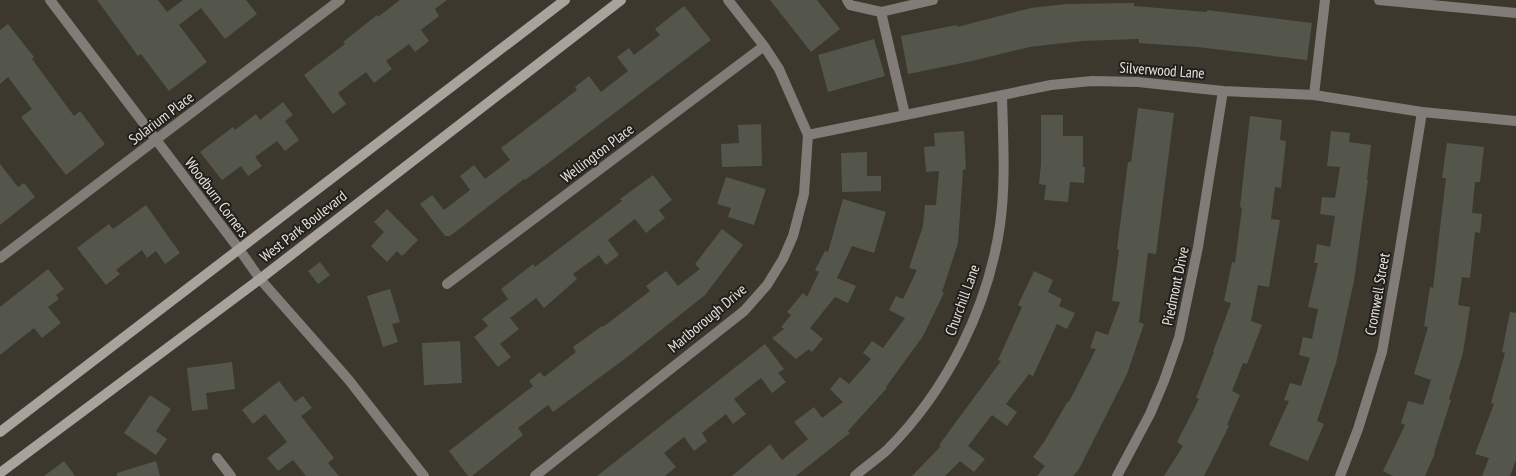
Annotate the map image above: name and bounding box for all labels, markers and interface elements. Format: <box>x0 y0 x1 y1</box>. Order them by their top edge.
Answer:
street label: Silverwood Lane <box>1119 58 1205 82</box>
street label: Solarium Place <box>125 87 197 149</box>
street label: Wellington Place <box>557 119 637 187</box>
street label: Woodburn Corners <box>181 153 253 241</box>
street label: West Park Boulevard <box>256 186 350 266</box>
street label: Piedmont Drive <box>1157 245 1193 327</box>
street label: Cromwell Street <box>1360 251 1394 337</box>
street label: Churchill Lane <box>940 262 984 338</box>
street label: Marlborough Drive <box>664 280 750 356</box>

